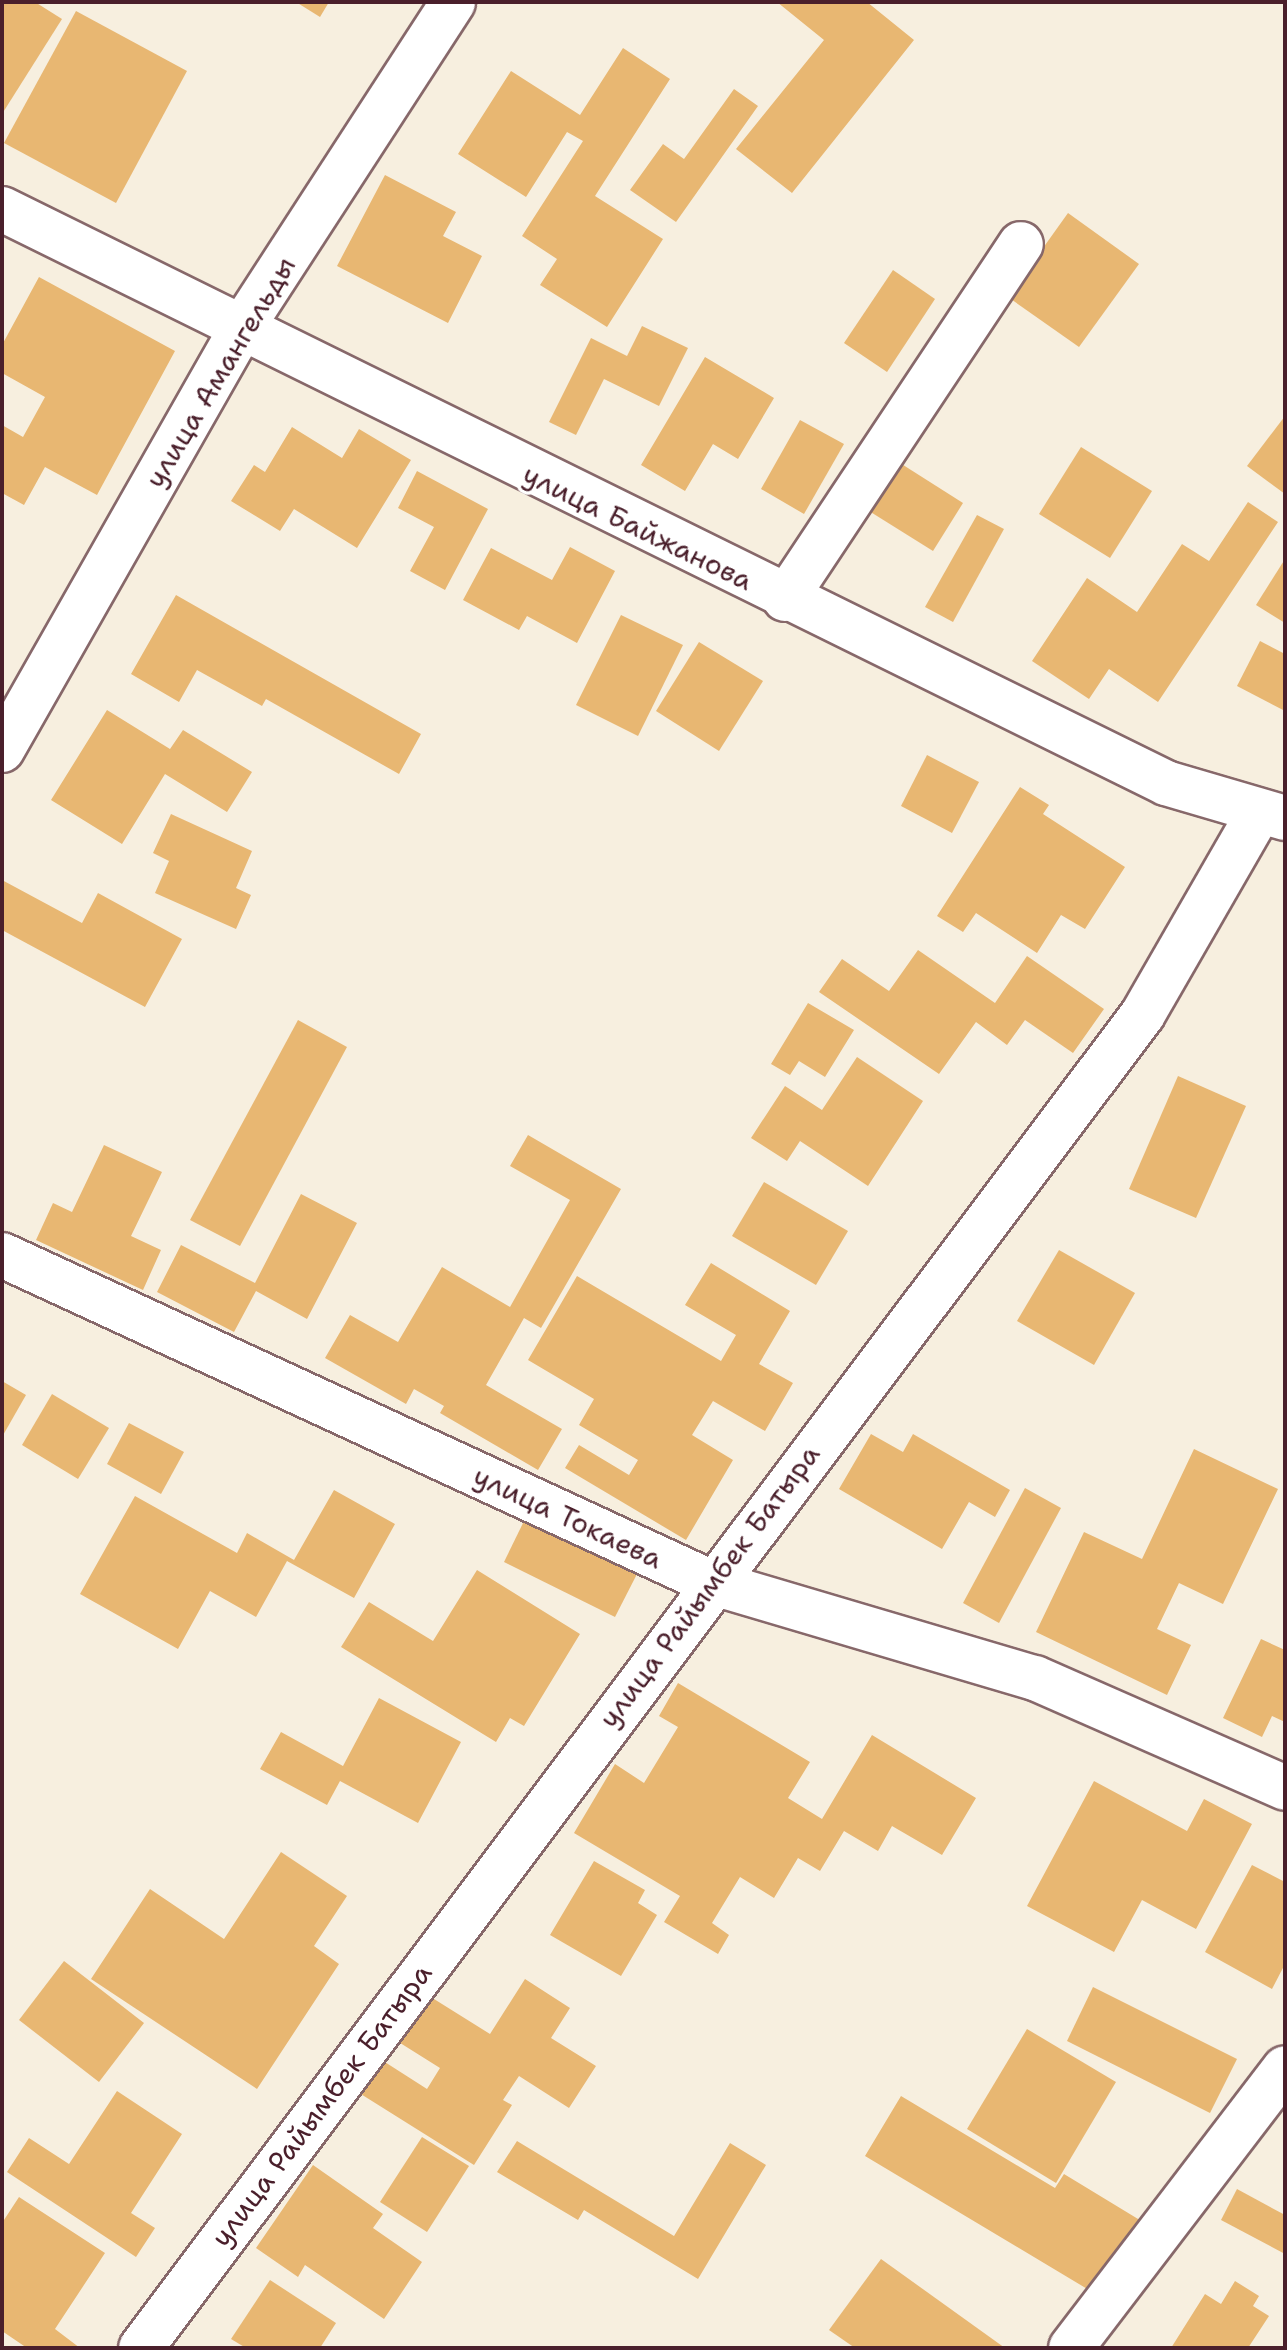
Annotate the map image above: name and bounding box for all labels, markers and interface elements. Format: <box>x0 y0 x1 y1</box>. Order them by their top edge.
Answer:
street label: улица Амангельды <box>138 250 302 494</box>
street label: улица Байжанова <box>518 457 758 597</box>
street label: улица Райымбек Батыра <box>592 1438 826 1734</box>
street label: улица Токаева <box>468 1459 668 1575</box>
street label: улица Райымбек Батыра <box>204 1957 438 2253</box>

